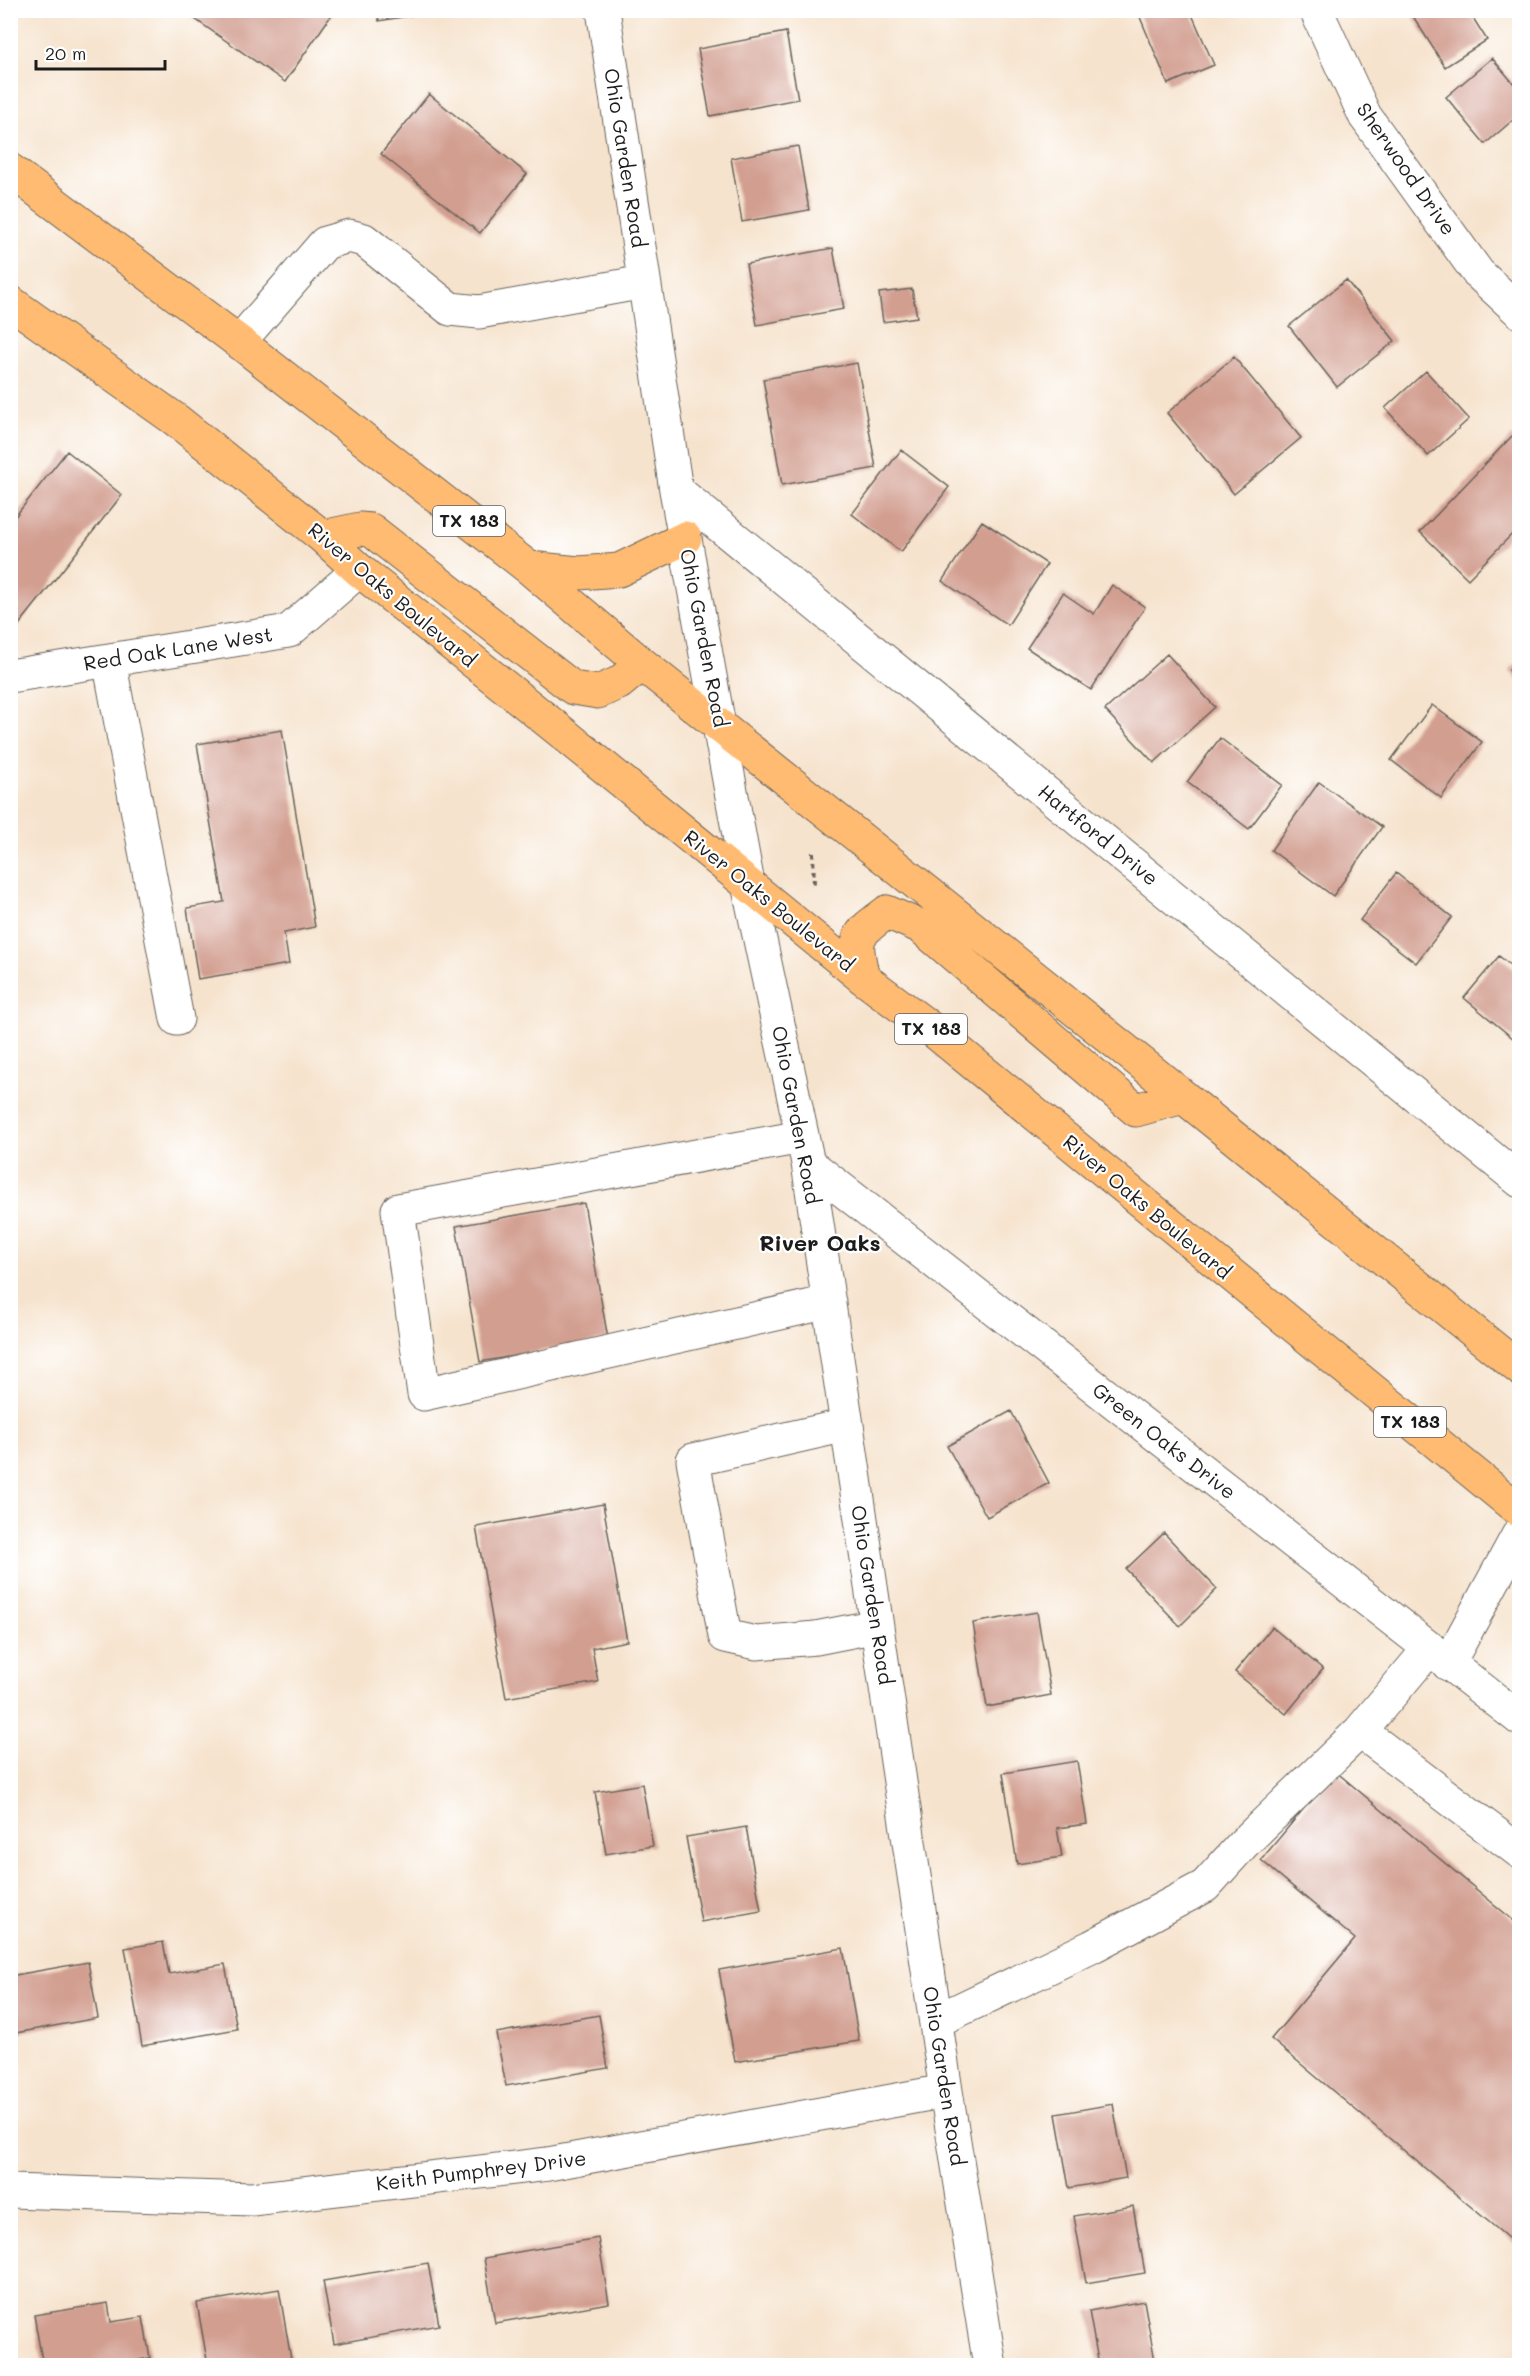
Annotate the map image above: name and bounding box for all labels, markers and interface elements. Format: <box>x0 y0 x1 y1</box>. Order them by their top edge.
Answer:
scale bar <box>36 33 165 71</box>
text: 20 m <box>45 41 86 65</box>
street label: Ohio Garden Road <box>599 66 653 249</box>
street label: Sherwood Drive <box>1351 97 1462 240</box>
road number: TX 183 <box>433 506 505 536</box>
street label: River Oaks Boulevard <box>303 516 482 672</box>
street label: Ohio Garden Road <box>675 546 735 729</box>
street label: Red Oak Lane West <box>82 620 274 676</box>
street label: Hartford Drive <box>1033 778 1164 891</box>
street label: River Oaks Boulevard <box>679 823 860 977</box>
road number: TX 183 <box>895 1014 967 1044</box>
street label: Ohio Garden Road <box>767 1023 827 1206</box>
street label: River Oaks Boulevard <box>1058 1128 1237 1284</box>
district label: River Oaks <box>759 1228 881 1257</box>
street label: Green Oaks Drive <box>1088 1376 1242 1504</box>
road number: TX 183 <box>1374 1407 1446 1437</box>
street label: Ohio Garden Road <box>846 1503 900 1686</box>
street label: Ohio Garden Road <box>918 1984 972 2167</box>
street label: Keith Pumphrey Drive <box>374 2144 588 2196</box>

